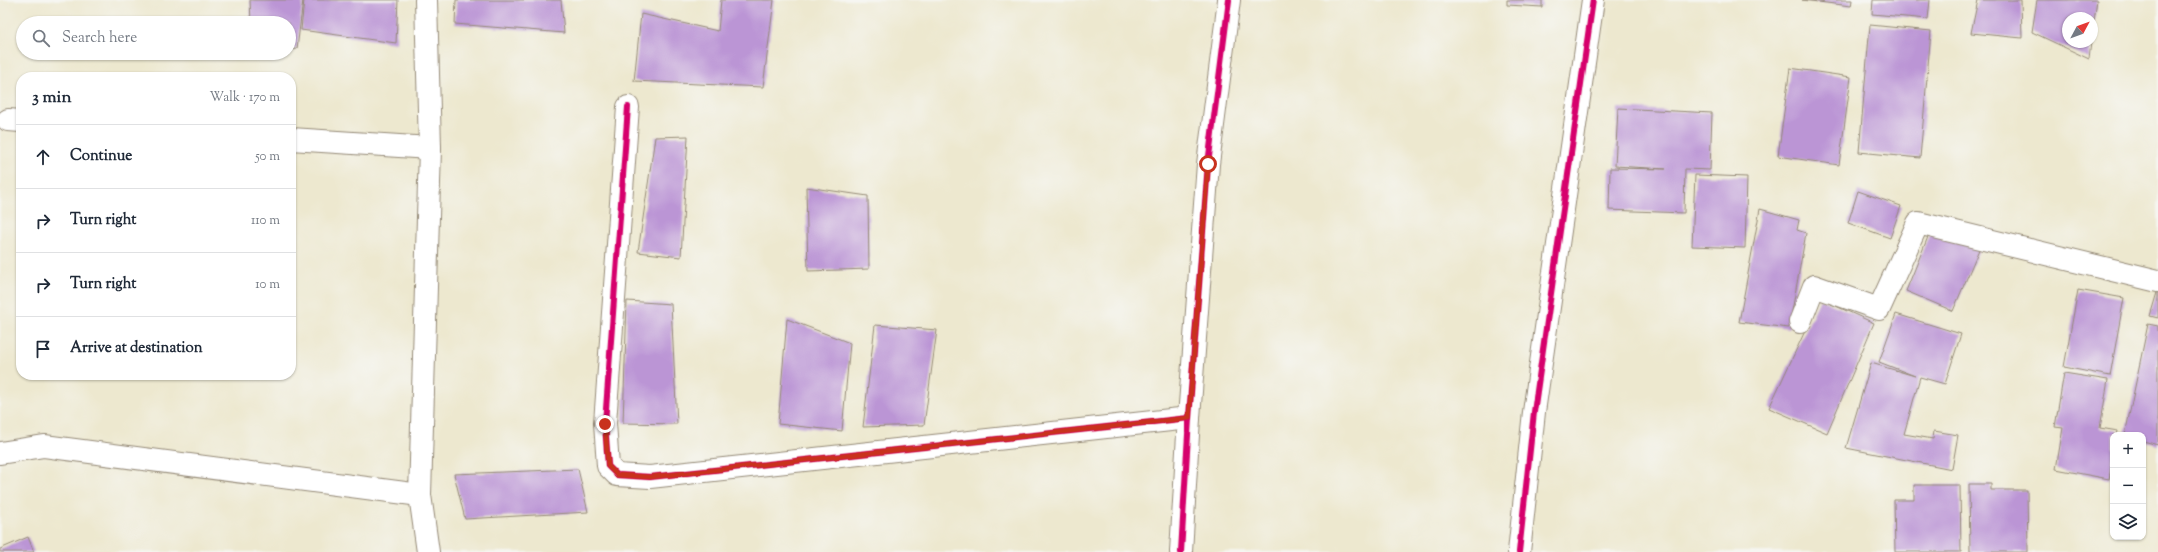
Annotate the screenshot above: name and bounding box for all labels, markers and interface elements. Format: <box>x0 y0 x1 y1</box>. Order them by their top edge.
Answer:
north arrow <box>2062 12 2098 48</box>
search box <box>16 16 296 60</box>
icon: search <box>30 27 52 49</box>
text: Search here <box>62 28 137 49</box>
text: 3 min <box>32 86 71 110</box>
text: Walk · 170 m <box>210 89 280 107</box>
icon: ahead <box>32 146 54 168</box>
text: Continue <box>70 146 132 167</box>
text: 50 m <box>255 148 280 166</box>
route start <box>1199 155 1217 173</box>
icon: right <box>32 210 54 232</box>
text: Turn right <box>70 210 136 231</box>
text: 110 m <box>251 212 280 230</box>
icon: right <box>32 274 54 296</box>
text: Turn right <box>70 274 136 295</box>
text: 10 m <box>255 276 280 294</box>
icon: arrive <box>32 338 54 360</box>
text: Arrive at destination <box>70 338 203 359</box>
route end <box>596 415 614 433</box>
map controls <box>2110 432 2146 540</box>
button: + <box>2110 432 2146 468</box>
button: − <box>2110 468 2146 504</box>
button: layers <box>2110 504 2146 540</box>

